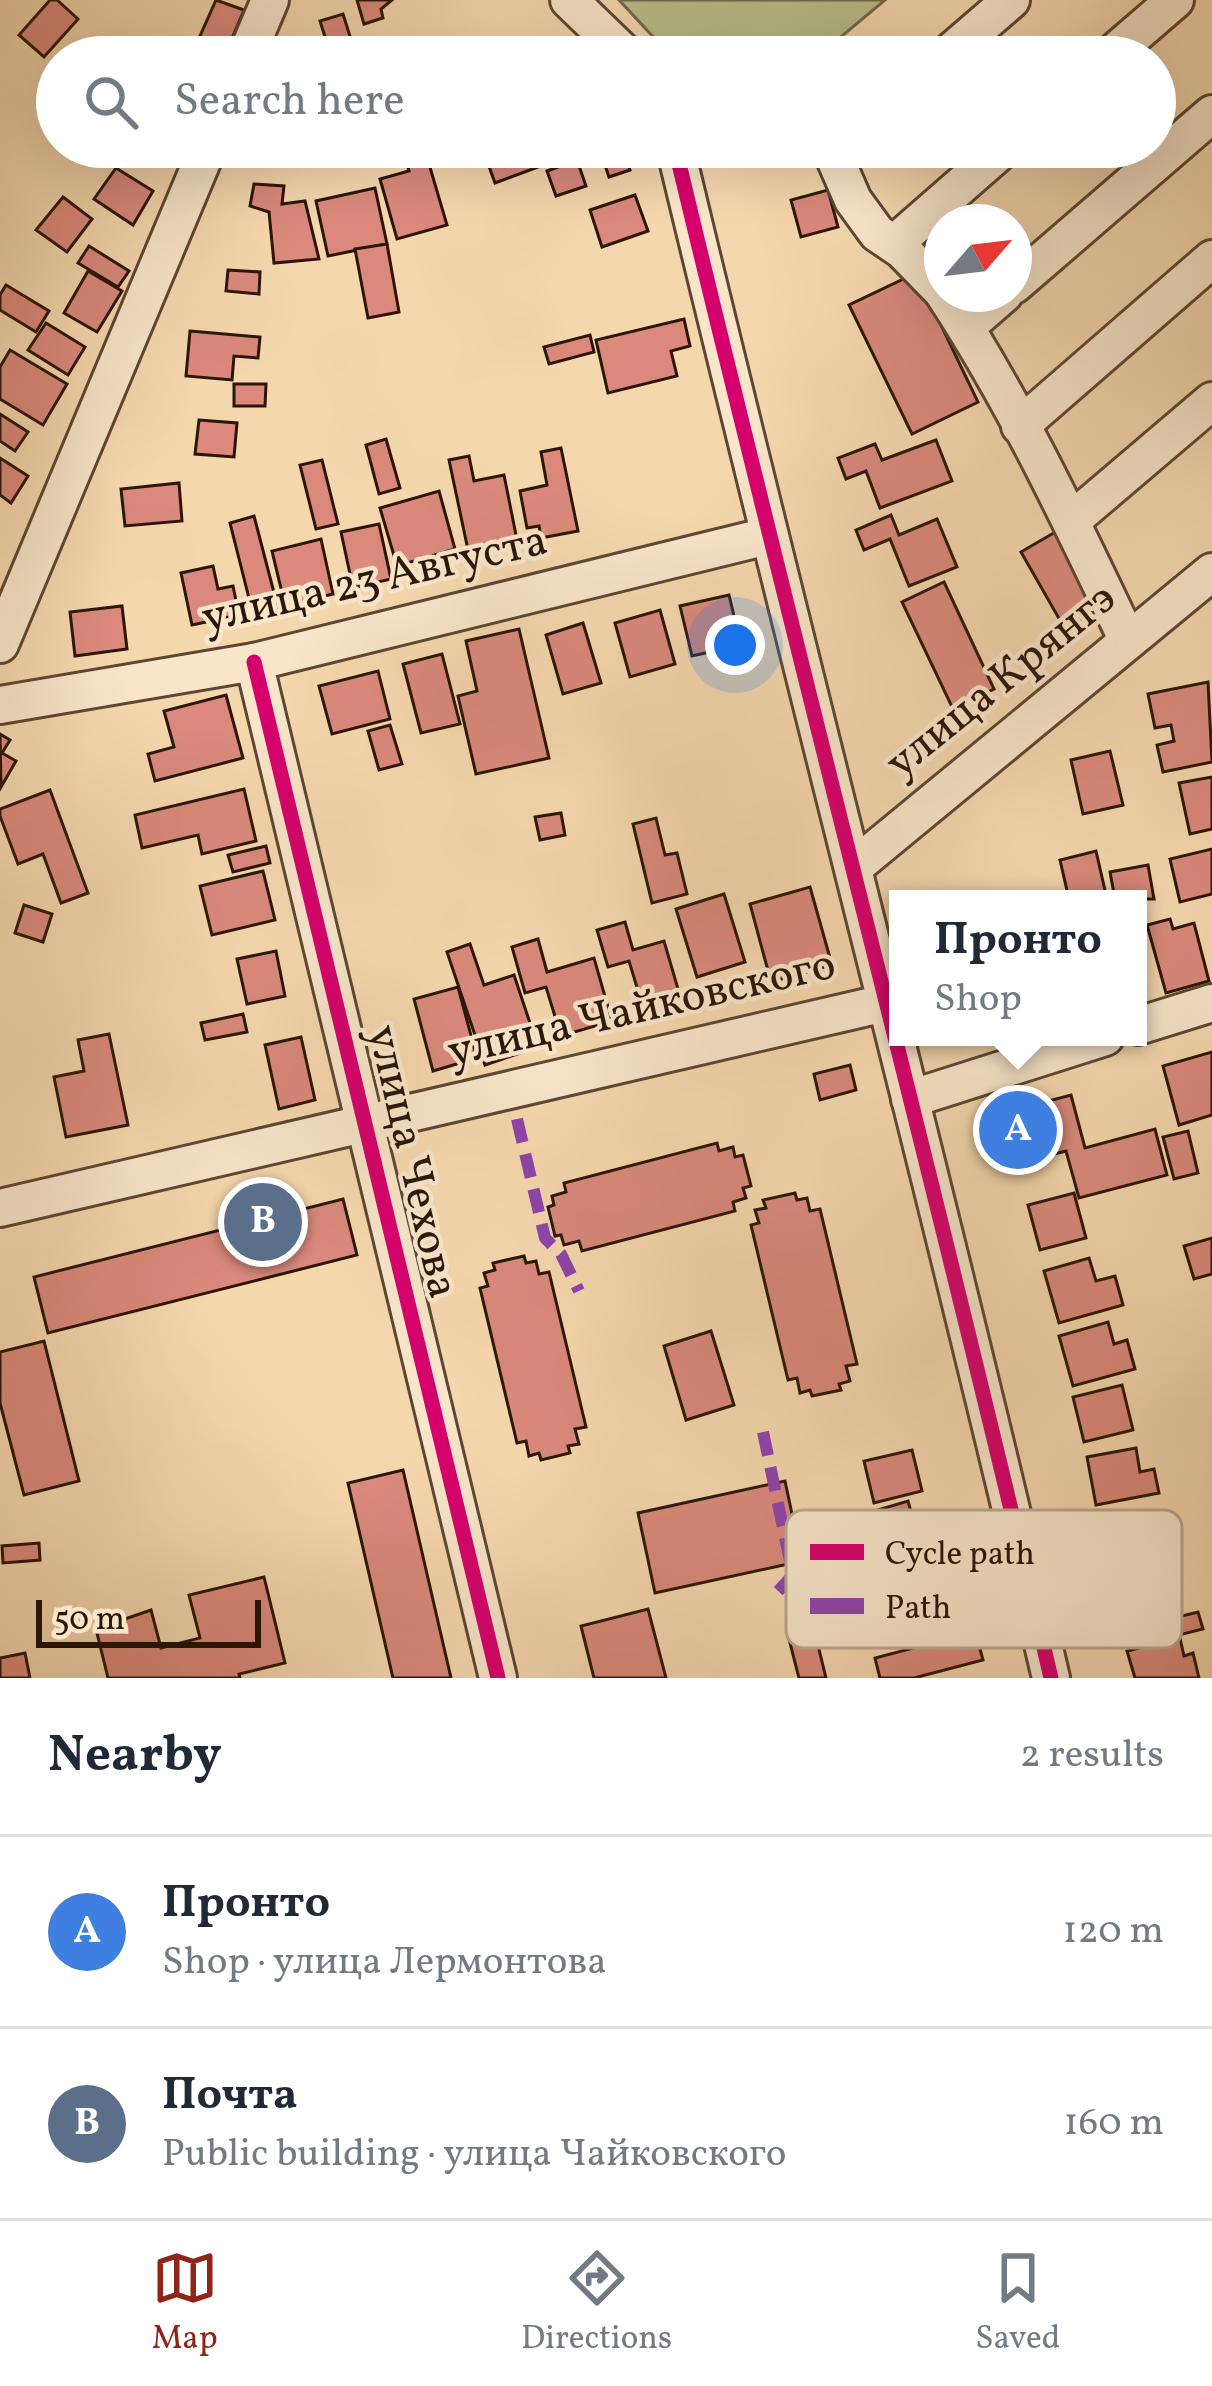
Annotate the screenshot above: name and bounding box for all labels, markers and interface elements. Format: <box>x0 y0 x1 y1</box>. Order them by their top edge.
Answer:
search box <box>36 36 1176 168</box>
icon: search <box>78 69 144 135</box>
text: Search here <box>174 71 405 134</box>
north arrow <box>924 204 1032 312</box>
street label: улица 23 Августа <box>196 511 554 651</box>
street label: улица Крянгэ <box>873 569 1131 795</box>
your location <box>705 615 765 675</box>
popup <box>889 890 1147 1046</box>
text: Пронто <box>934 910 1102 973</box>
street label: улица Чайковского <box>442 935 842 1085</box>
text: Shop <box>934 973 1022 1027</box>
street label: улица Чехова <box>349 1019 473 1305</box>
pin: A <box>979 1085 1057 1175</box>
pin: B <box>224 1177 302 1267</box>
legend <box>786 1510 1182 1648</box>
text: Cycle path <box>885 1533 1035 1579</box>
text: Path <box>885 1587 951 1633</box>
scale bar <box>36 1594 261 1647</box>
text: 50 m <box>54 1598 125 1644</box>
text: Nearby <box>48 1721 222 1792</box>
text: 2 results <box>1020 1729 1164 1783</box>
text: Пронто <box>162 1873 330 1936</box>
text: A <box>73 1905 101 1959</box>
text: 120 m <box>1063 1905 1164 1959</box>
text: Shop · улица Лермонтова <box>162 1936 607 1990</box>
text: Почта <box>162 2065 298 2128</box>
text: B <box>74 2097 100 2151</box>
text: 160 m <box>1063 2097 1164 2151</box>
text: Public building · улица Чайковского <box>162 2128 786 2182</box>
tab: Map <box>152 2245 218 2363</box>
tab: Directions <box>521 2245 672 2363</box>
tab: Saved <box>975 2245 1060 2363</box>

